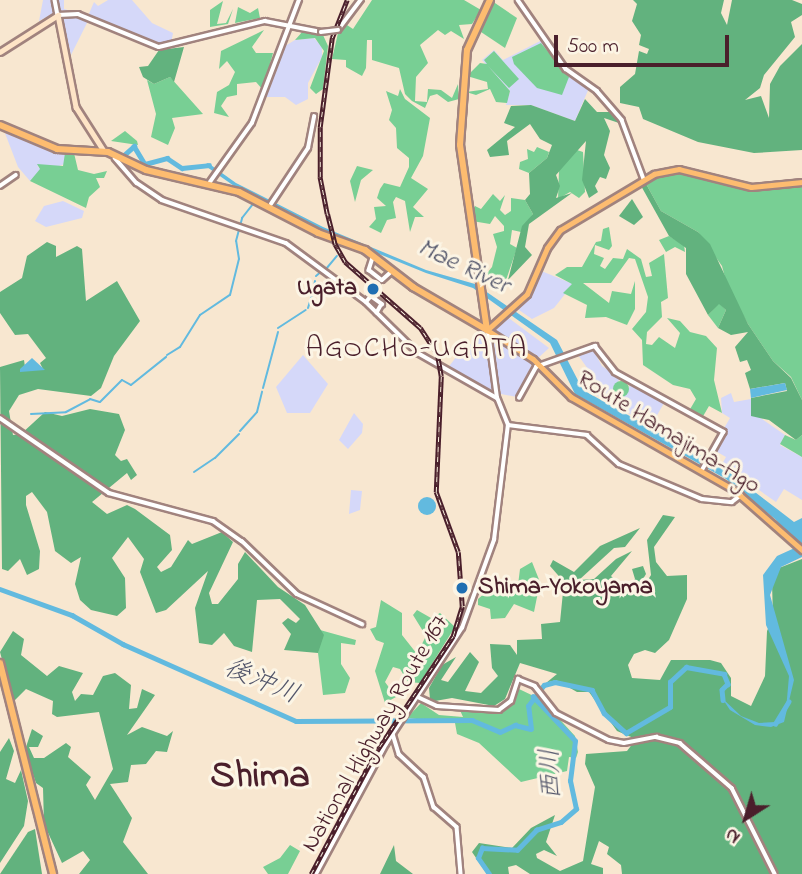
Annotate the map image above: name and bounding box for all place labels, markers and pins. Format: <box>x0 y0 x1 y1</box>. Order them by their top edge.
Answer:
place label: Ugata <box>297 275 357 303</box>
marker: Ugata <box>363 279 383 299</box>
place label: Shima-Yokoyama <box>478 574 653 602</box>
marker: Shima-Yokoyama <box>452 578 472 598</box>

